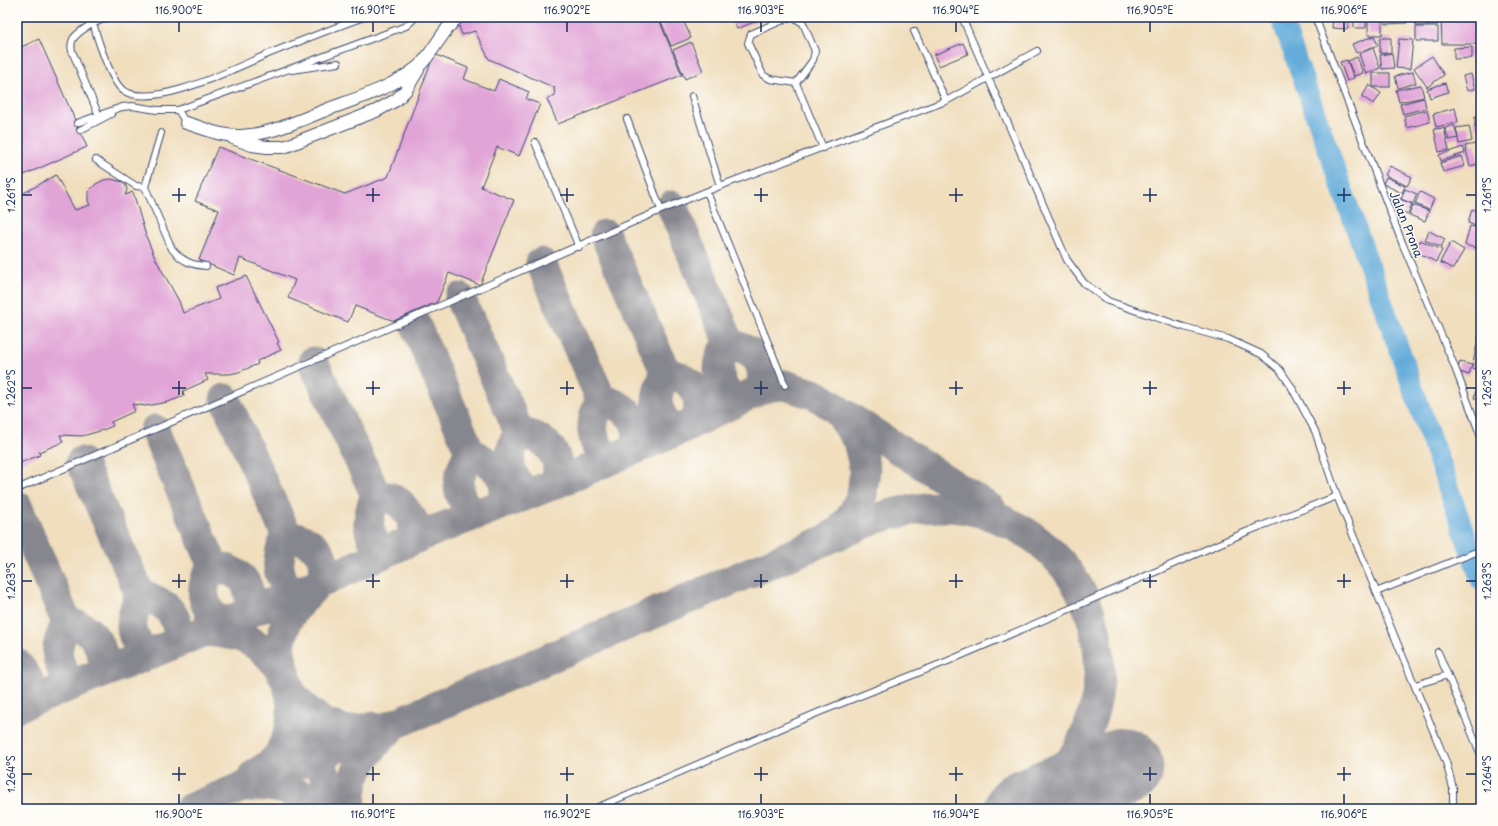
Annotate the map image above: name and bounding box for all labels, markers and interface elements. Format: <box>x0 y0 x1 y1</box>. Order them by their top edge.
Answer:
text: 116.900°E <box>155 2 203 17</box>
text: 116.901°E <box>350 2 396 17</box>
text: 116.902°E <box>543 2 591 17</box>
text: 116.903°E <box>738 2 784 17</box>
text: 116.904°E <box>933 2 979 17</box>
text: 116.905°E <box>1126 2 1174 17</box>
text: 116.906°E <box>1320 2 1368 17</box>
text: 1.261°S <box>3 177 18 213</box>
text: 1.261°S <box>1479 177 1494 213</box>
street label: Jalan Prona <box>1385 188 1429 260</box>
text: 1.262°S <box>3 369 18 407</box>
text: 1.262°S <box>1479 369 1494 407</box>
text: 1.263°S <box>3 562 18 600</box>
text: 1.263°S <box>1479 562 1494 600</box>
text: 1.264°S <box>3 755 18 793</box>
text: 1.264°S <box>1479 755 1494 793</box>
text: 116.900°E <box>155 806 203 821</box>
text: 116.901°E <box>350 806 396 821</box>
text: 116.902°E <box>543 806 591 821</box>
text: 116.903°E <box>738 806 784 821</box>
text: 116.904°E <box>933 806 979 821</box>
text: 116.905°E <box>1126 806 1174 821</box>
text: 116.906°E <box>1320 806 1368 821</box>

